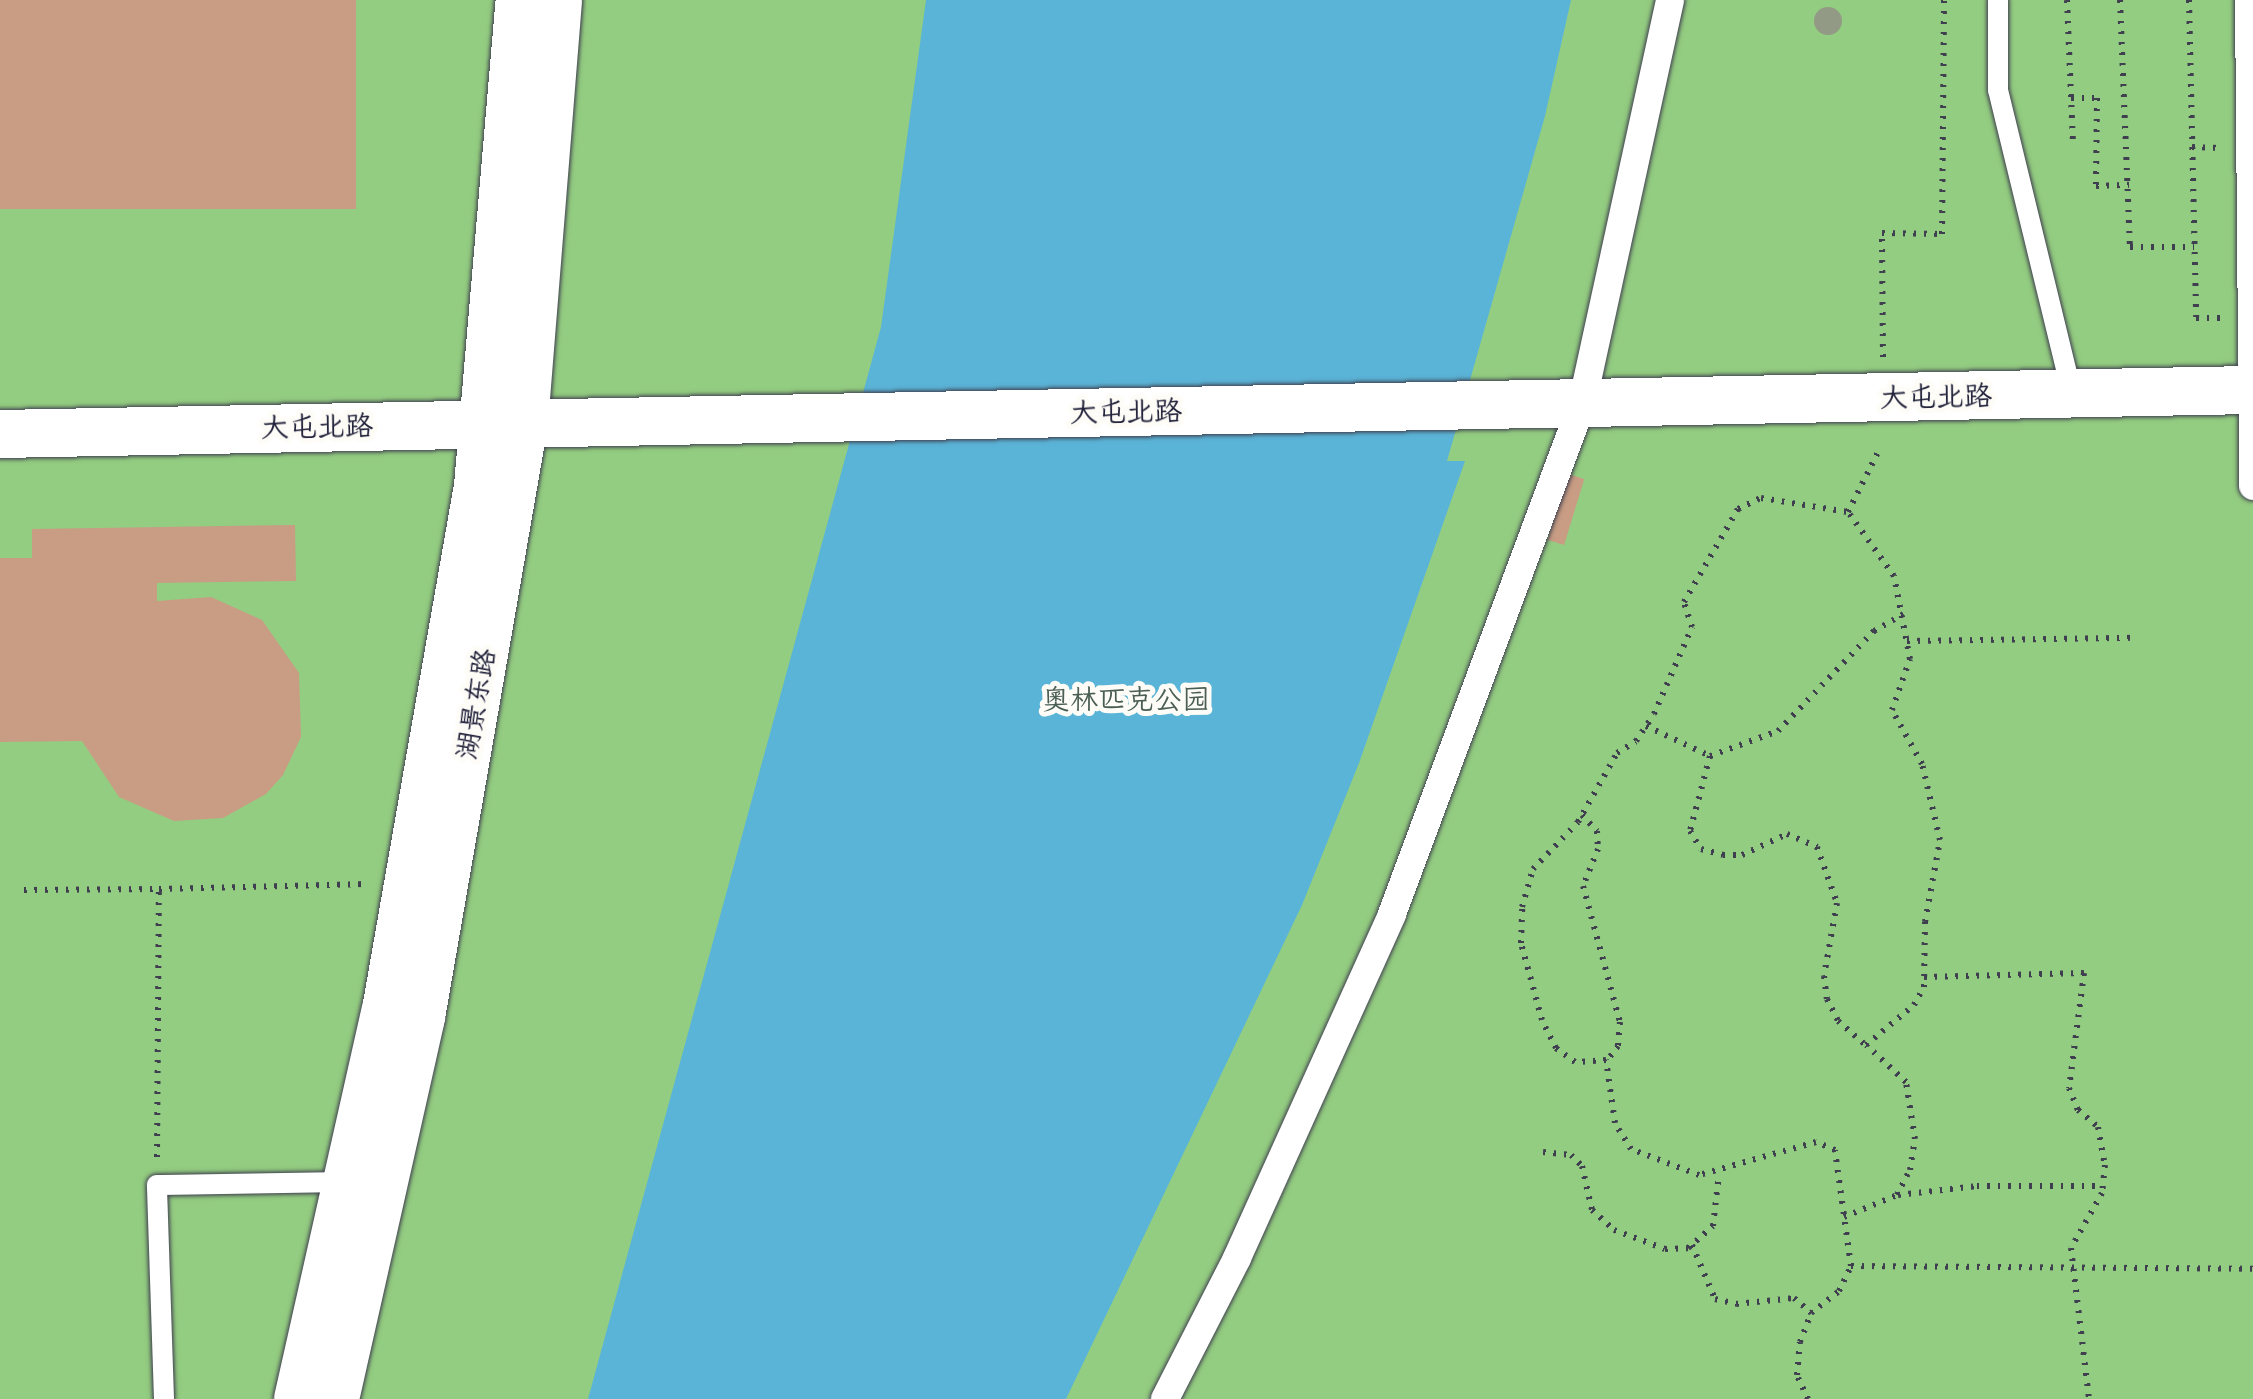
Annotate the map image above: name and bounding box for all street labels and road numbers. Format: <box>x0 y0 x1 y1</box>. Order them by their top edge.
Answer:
street label: 大屯北路 <box>1880 379 1992 415</box>
street label: 大屯北路 <box>1070 394 1182 430</box>
street label: 大屯北路 <box>261 409 373 445</box>
street label: 湖景东路 <box>450 646 502 762</box>

